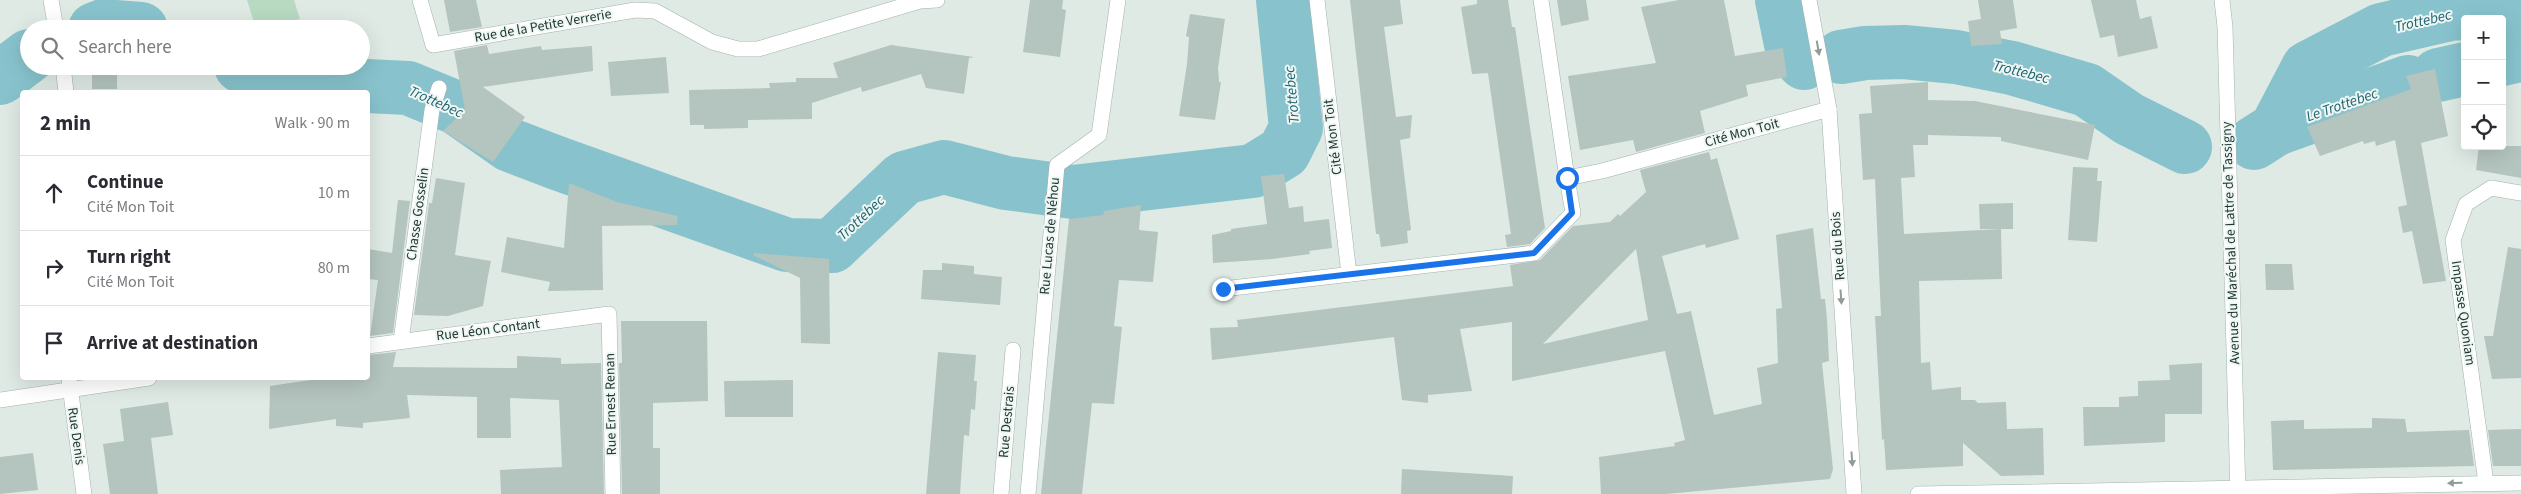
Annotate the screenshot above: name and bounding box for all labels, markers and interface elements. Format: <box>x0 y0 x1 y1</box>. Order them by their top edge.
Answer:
street label: Rue de la Petite Verrerie <box>473 4 613 48</box>
water label: Trottebec <box>2393 4 2454 38</box>
map controls <box>2461 15 2506 150</box>
button: + <box>2461 15 2506 60</box>
search box <box>20 20 370 75</box>
icon: search <box>38 34 66 62</box>
text: Search here <box>78 34 172 61</box>
one-way arrow <box>1814 40 1822 56</box>
water label: Trottebec <box>1990 55 2052 89</box>
button: − <box>2461 60 2506 105</box>
water label: Trottebec <box>1279 65 1305 125</box>
water label: Trottebec <box>405 81 467 124</box>
water label: Le Trottebec <box>2303 83 2381 127</box>
street label: Cité Mon Toit <box>1318 98 1348 176</box>
button: locate <box>2461 105 2506 150</box>
text: 2 min <box>40 108 91 138</box>
text: Walk · 90 m <box>275 112 350 134</box>
street label: Cité Mon Toit <box>1703 113 1782 153</box>
street label: Avenue du Maréchal de Lattre de Tassigny <box>2217 121 2245 365</box>
street label: Chasse Gosselin <box>402 166 434 262</box>
route start <box>1556 167 1579 190</box>
text: Continue <box>87 169 164 196</box>
street label: Rue Lucas de Néhou <box>1035 176 1065 296</box>
icon: ahead <box>40 179 68 207</box>
text: 10 m <box>318 182 350 204</box>
water label: Trottebec <box>833 190 890 245</box>
text: Cité Mon Toit <box>87 196 174 218</box>
street label: Rue du Bois <box>1826 211 1850 281</box>
text: Turn right <box>87 244 171 271</box>
icon: right <box>40 254 68 282</box>
text: 80 m <box>318 257 350 279</box>
street label: Impasse Quoniam <box>2446 259 2480 367</box>
text: Cité Mon Toit <box>87 271 174 293</box>
route end <box>1212 278 1235 301</box>
one-way arrow <box>1838 289 1846 305</box>
street label: Rue Léon Contant <box>435 314 541 346</box>
icon: arrive <box>40 329 68 357</box>
text: Arrive at destination <box>87 330 258 357</box>
street label: Rue Ernest Renan <box>600 353 622 455</box>
street label: Rue Destrais <box>994 385 1020 459</box>
street label: Rue Denis <box>62 406 90 466</box>
one-way arrow <box>1849 451 1857 467</box>
one-way arrow <box>2447 479 2463 487</box>

